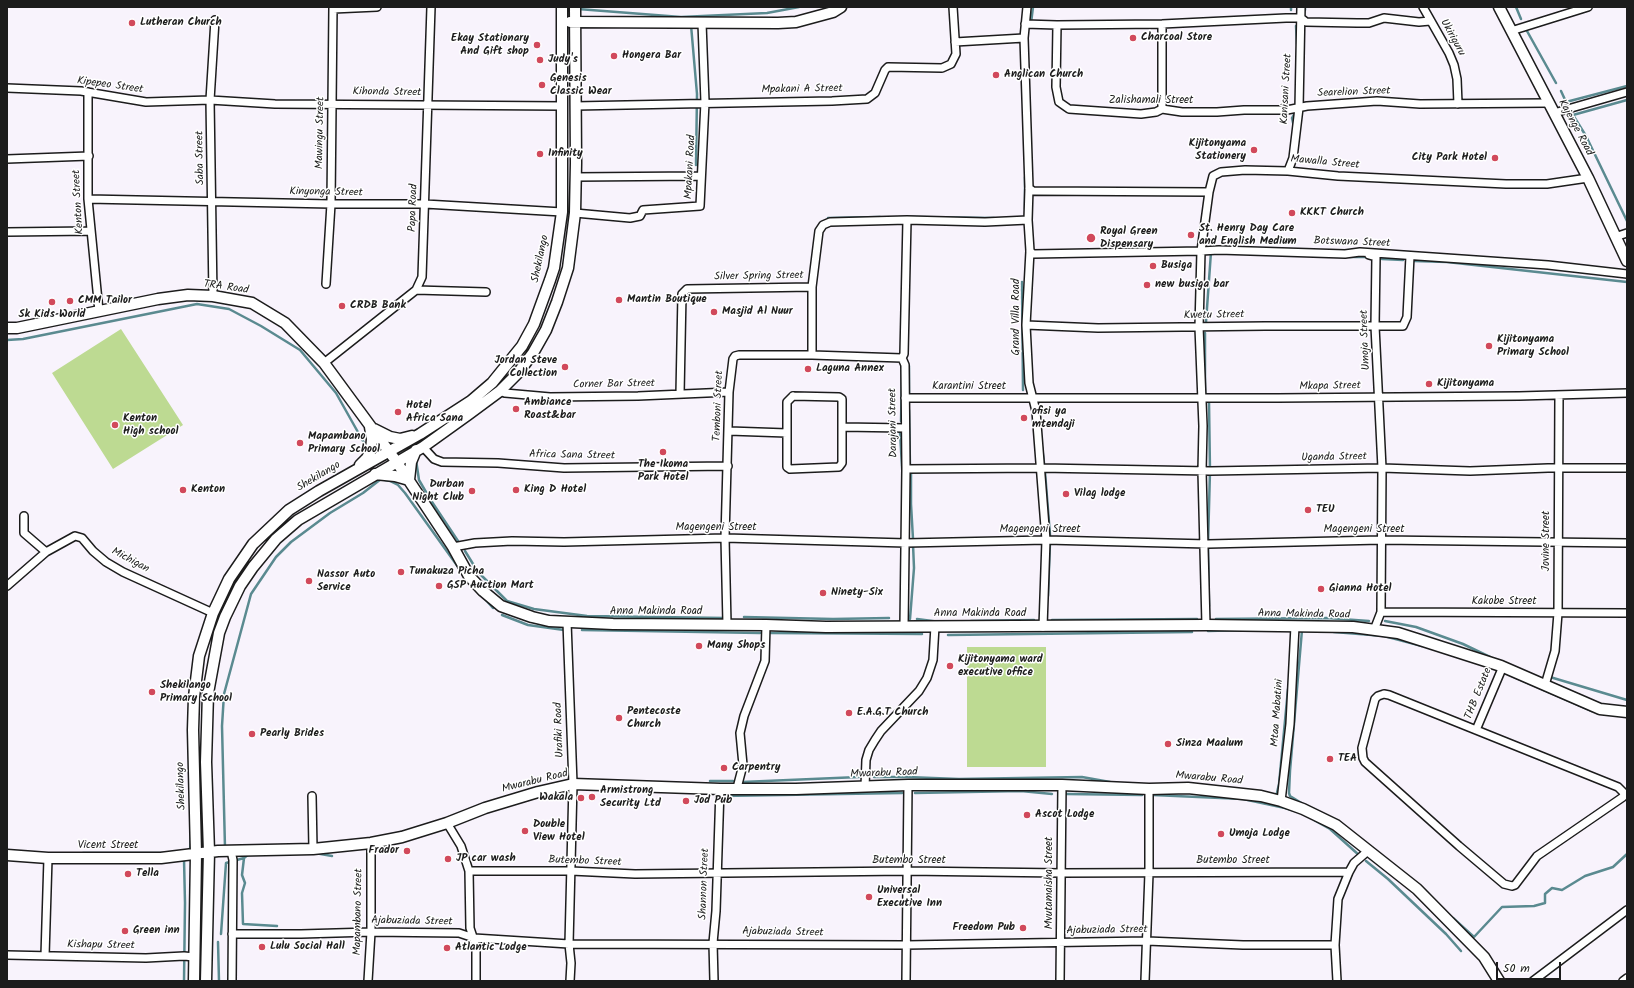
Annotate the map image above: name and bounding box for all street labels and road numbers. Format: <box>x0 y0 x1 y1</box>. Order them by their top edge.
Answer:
street label: Ukiriguru <box>1437 17 1467 59</box>
street label: Kanisani Street <box>1279 53 1295 125</box>
street label: Kipepeo Street <box>76 75 144 97</box>
street label: Mpakani A Street <box>761 83 843 97</box>
street label: Searelion Street <box>1317 85 1391 101</box>
street label: Kihonda Street <box>352 86 422 100</box>
street label: Zalishamali Street <box>1109 94 1193 108</box>
street label: Mawingu Street <box>314 97 328 169</box>
street label: Kajenge Road <box>1555 98 1595 158</box>
street label: Saba Street <box>194 131 208 185</box>
street label: Mpakani Road <box>683 135 699 199</box>
street label: Mawalla Street <box>1290 153 1360 173</box>
street label: Kenton Street <box>71 169 87 235</box>
street label: Papa Road <box>407 184 421 232</box>
street label: Kinyonga Street <box>289 186 363 200</box>
street label: Shekilango <box>530 234 552 284</box>
street label: Botswana Street <box>1313 235 1391 251</box>
street label: Silver Spring Street <box>714 270 804 284</box>
street label: TRA Road <box>203 278 249 298</box>
street label: Grand Villa Road <box>1010 279 1024 355</box>
street label: Kwetu Street <box>1184 309 1244 323</box>
street label: Umoja Street <box>1358 309 1374 371</box>
street label: Temboni Street <box>711 370 727 442</box>
street label: Corner Bar Street <box>573 378 655 392</box>
street label: Karantini Street <box>932 380 1006 394</box>
street label: Mkapa Street <box>1299 380 1361 394</box>
street label: Darajani Street <box>887 388 901 458</box>
street label: Africa Sana Street <box>529 449 615 463</box>
street label: Uganda Street <box>1301 451 1367 465</box>
street label: Shekilango <box>295 459 343 495</box>
street label: Jovine Street <box>1540 511 1554 571</box>
street label: Magengeni Street <box>676 521 756 535</box>
street label: Magengeni Street <box>1000 523 1080 537</box>
street label: Magengeni Street <box>1324 523 1404 537</box>
street label: Michigan <box>109 546 151 576</box>
street label: Kakobe Street <box>1472 595 1536 609</box>
street label: Anna Makinda Road <box>610 605 702 619</box>
street label: Anna Makinda Road <box>934 607 1026 621</box>
street label: Anna Makinda Road <box>1258 608 1350 622</box>
street label: THB Estate <box>1463 666 1495 722</box>
street label: Mtaa Mabatini <box>1269 679 1287 747</box>
street label: Urafiki Road <box>552 702 568 758</box>
street label: Shekilango <box>175 762 189 810</box>
street label: Mwarabu Road <box>850 766 918 782</box>
street label: Mwarabu Road <box>501 767 569 797</box>
street label: Mwarabu Road <box>1175 769 1243 789</box>
street label: Mvutamaisha Street <box>1043 837 1057 929</box>
street label: Vicent Street <box>78 839 138 853</box>
street label: Shannon Street <box>697 848 713 920</box>
street label: Butembo Street <box>548 854 622 870</box>
street label: Butembo Street <box>872 854 946 868</box>
street label: Butembo Street <box>1196 854 1270 868</box>
street label: Mapambano Street <box>352 868 366 956</box>
street label: Ajabuziada Street <box>371 915 453 929</box>
street label: Ajabuziada Street <box>1066 924 1148 938</box>
street label: Ajabuziada Street <box>742 926 824 940</box>
street label: Kishapu Street <box>67 939 135 953</box>

